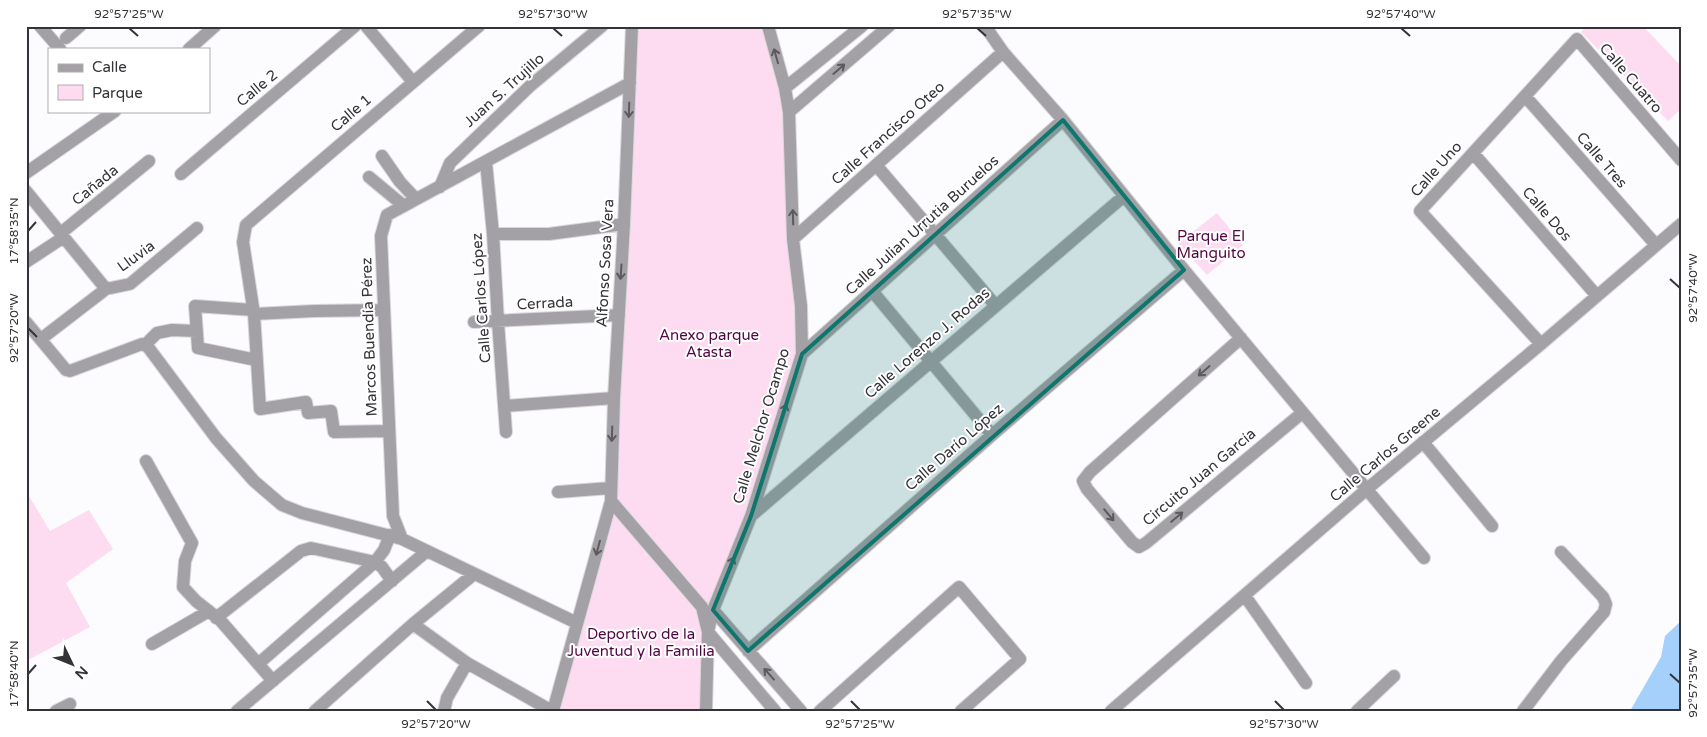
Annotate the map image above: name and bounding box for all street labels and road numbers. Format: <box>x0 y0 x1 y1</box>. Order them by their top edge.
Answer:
street label: Calle Cuatro <box>1596 39 1666 117</box>
street label: Juan S. Trujillo <box>460 49 548 131</box>
street label: Calle 2 <box>233 66 281 110</box>
street label: Calle Francisco Oteo <box>828 77 948 189</box>
street label: Calle 1 <box>327 90 375 136</box>
street label: Calle Tres <box>1573 128 1631 192</box>
street label: Calle Uno <box>1407 138 1465 200</box>
street label: Calle Julian Urrutia Buruelos <box>842 151 1002 299</box>
street label: Cañada <box>68 161 122 209</box>
street label: Calle Dos <box>1519 183 1575 245</box>
street label: Alfonso Sosa Vera <box>593 198 617 328</box>
street label: Calle Carlos López <box>467 232 495 364</box>
street label: Lluvia <box>114 236 158 276</box>
street label: Marcos Buendía Pérez <box>357 257 381 417</box>
street label: Calle Lorenzo J. Rodas <box>861 284 993 402</box>
street label: Cerrada <box>516 293 574 313</box>
street label: Calle Melchor Ocampo <box>729 346 793 506</box>
street label: Calle Darío López <box>901 400 1007 494</box>
street label: Calle Carlos Greene <box>1326 403 1444 505</box>
street label: Circuito Juan García <box>1139 424 1259 530</box>

